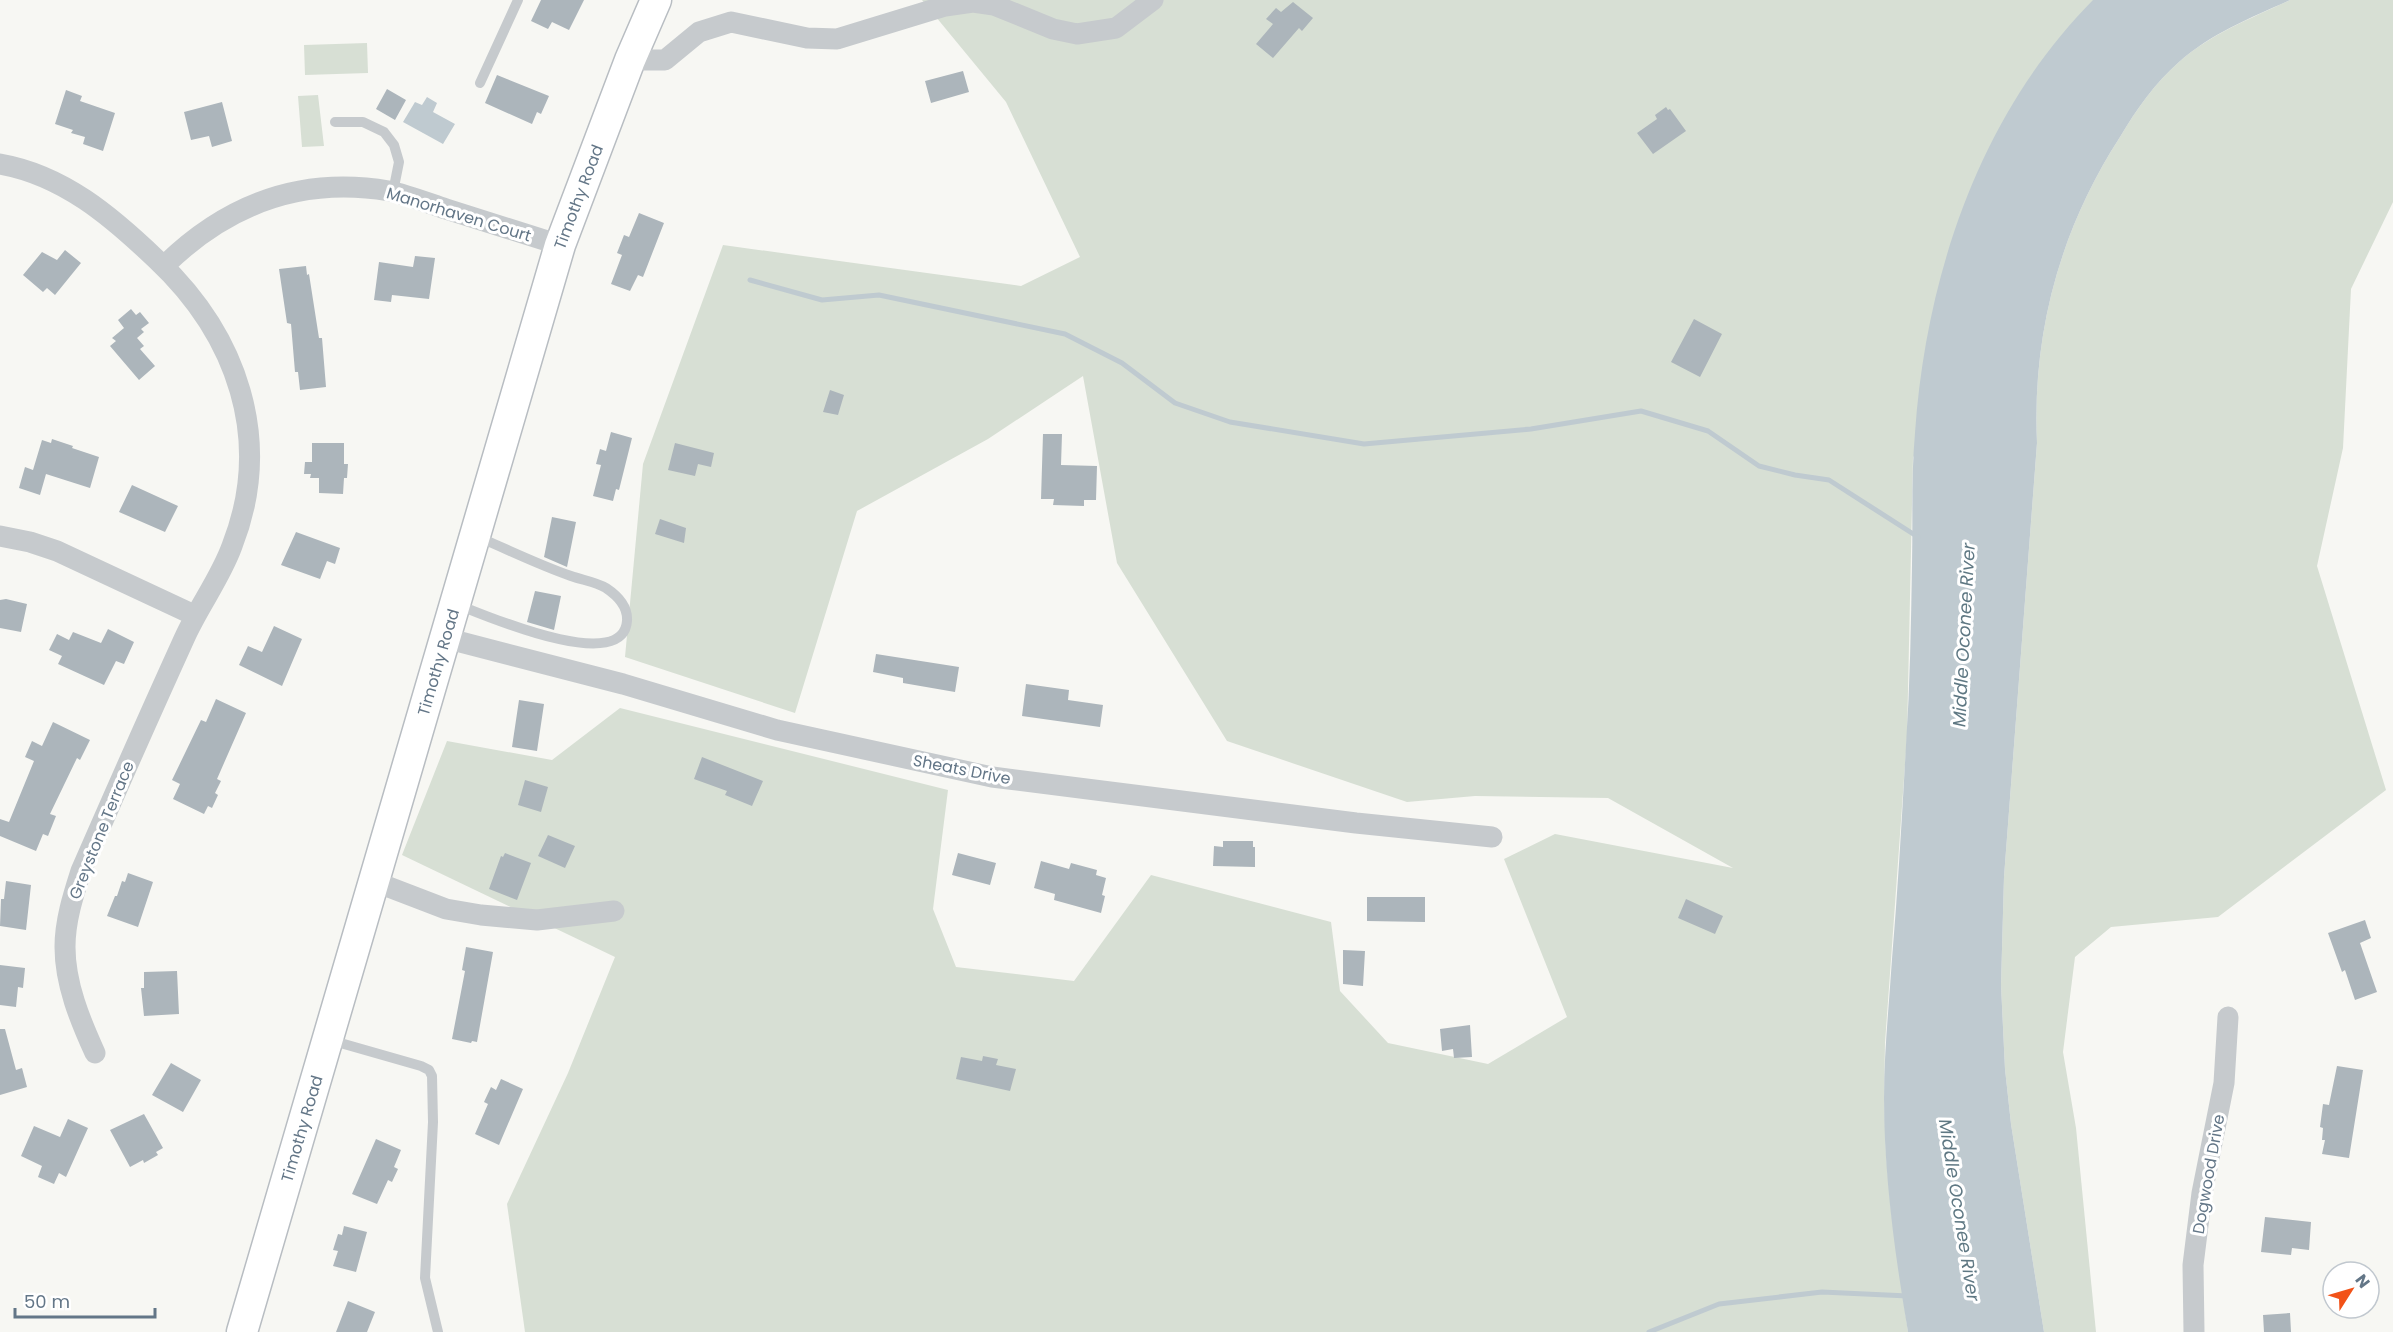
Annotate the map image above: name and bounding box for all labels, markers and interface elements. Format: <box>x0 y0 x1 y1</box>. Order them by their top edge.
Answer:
street label: Timothy Road <box>548 141 609 253</box>
street label: Manorhaven Court <box>384 182 534 247</box>
water label: Middle Oconee River <box>1946 541 1981 728</box>
street label: Timothy Road <box>412 606 465 718</box>
street label: Sheats Drive <box>911 749 1013 790</box>
street label: Greystone Terrace <box>63 758 140 903</box>
street label: Timothy Road <box>275 1072 329 1185</box>
street label: Dogwood Drive <box>2187 1112 2230 1236</box>
water label: Middle Oconee River <box>1933 1117 1986 1304</box>
north arrow <box>2321 1260 2381 1320</box>
text: N <box>2350 1270 2375 1293</box>
scale bar <box>15 1281 154 1319</box>
text: 50 m <box>24 1289 70 1314</box>

